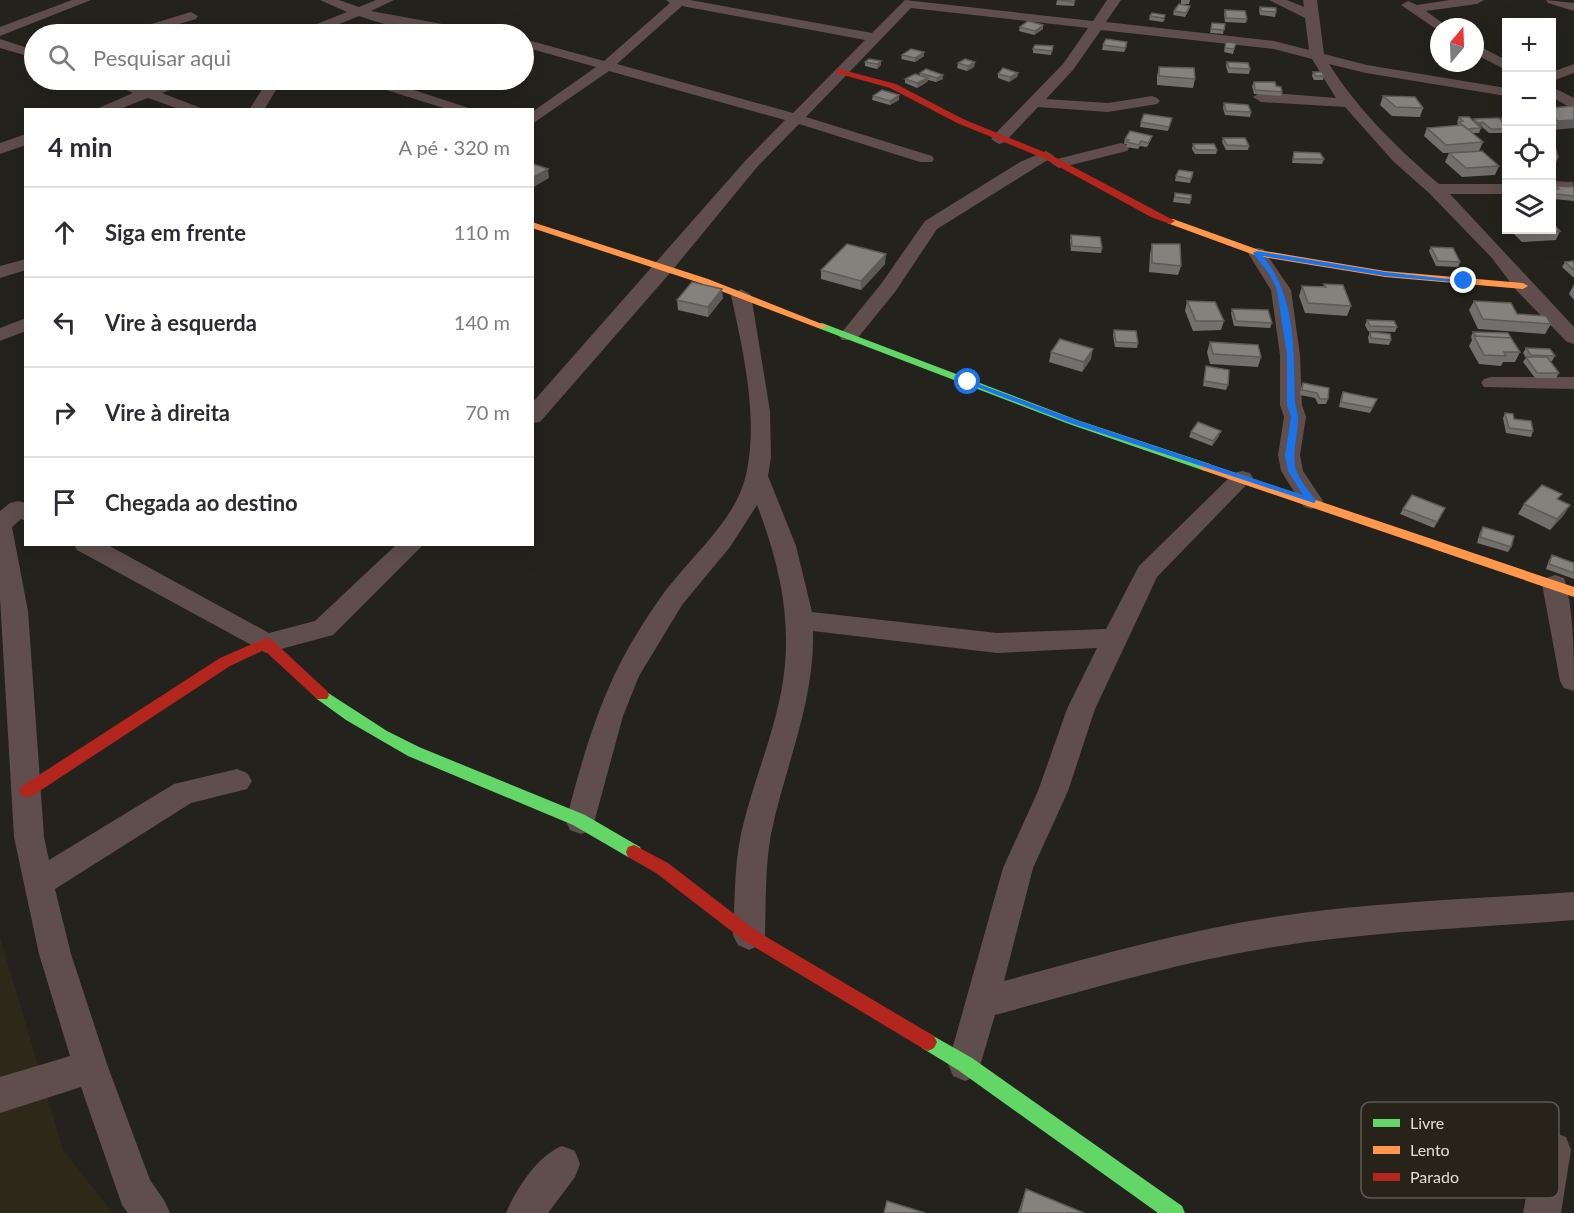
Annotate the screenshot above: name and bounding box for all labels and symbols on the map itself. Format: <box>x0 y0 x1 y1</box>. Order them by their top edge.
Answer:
north arrow <box>1430 18 1484 72</box>
route end <box>1450 267 1476 293</box>
route start <box>954 368 980 394</box>
legend <box>1361 1102 1559 1198</box>
text: Livre <box>1410 1113 1444 1132</box>
text: Lento <box>1410 1140 1450 1159</box>
text: Parado <box>1410 1167 1459 1186</box>

